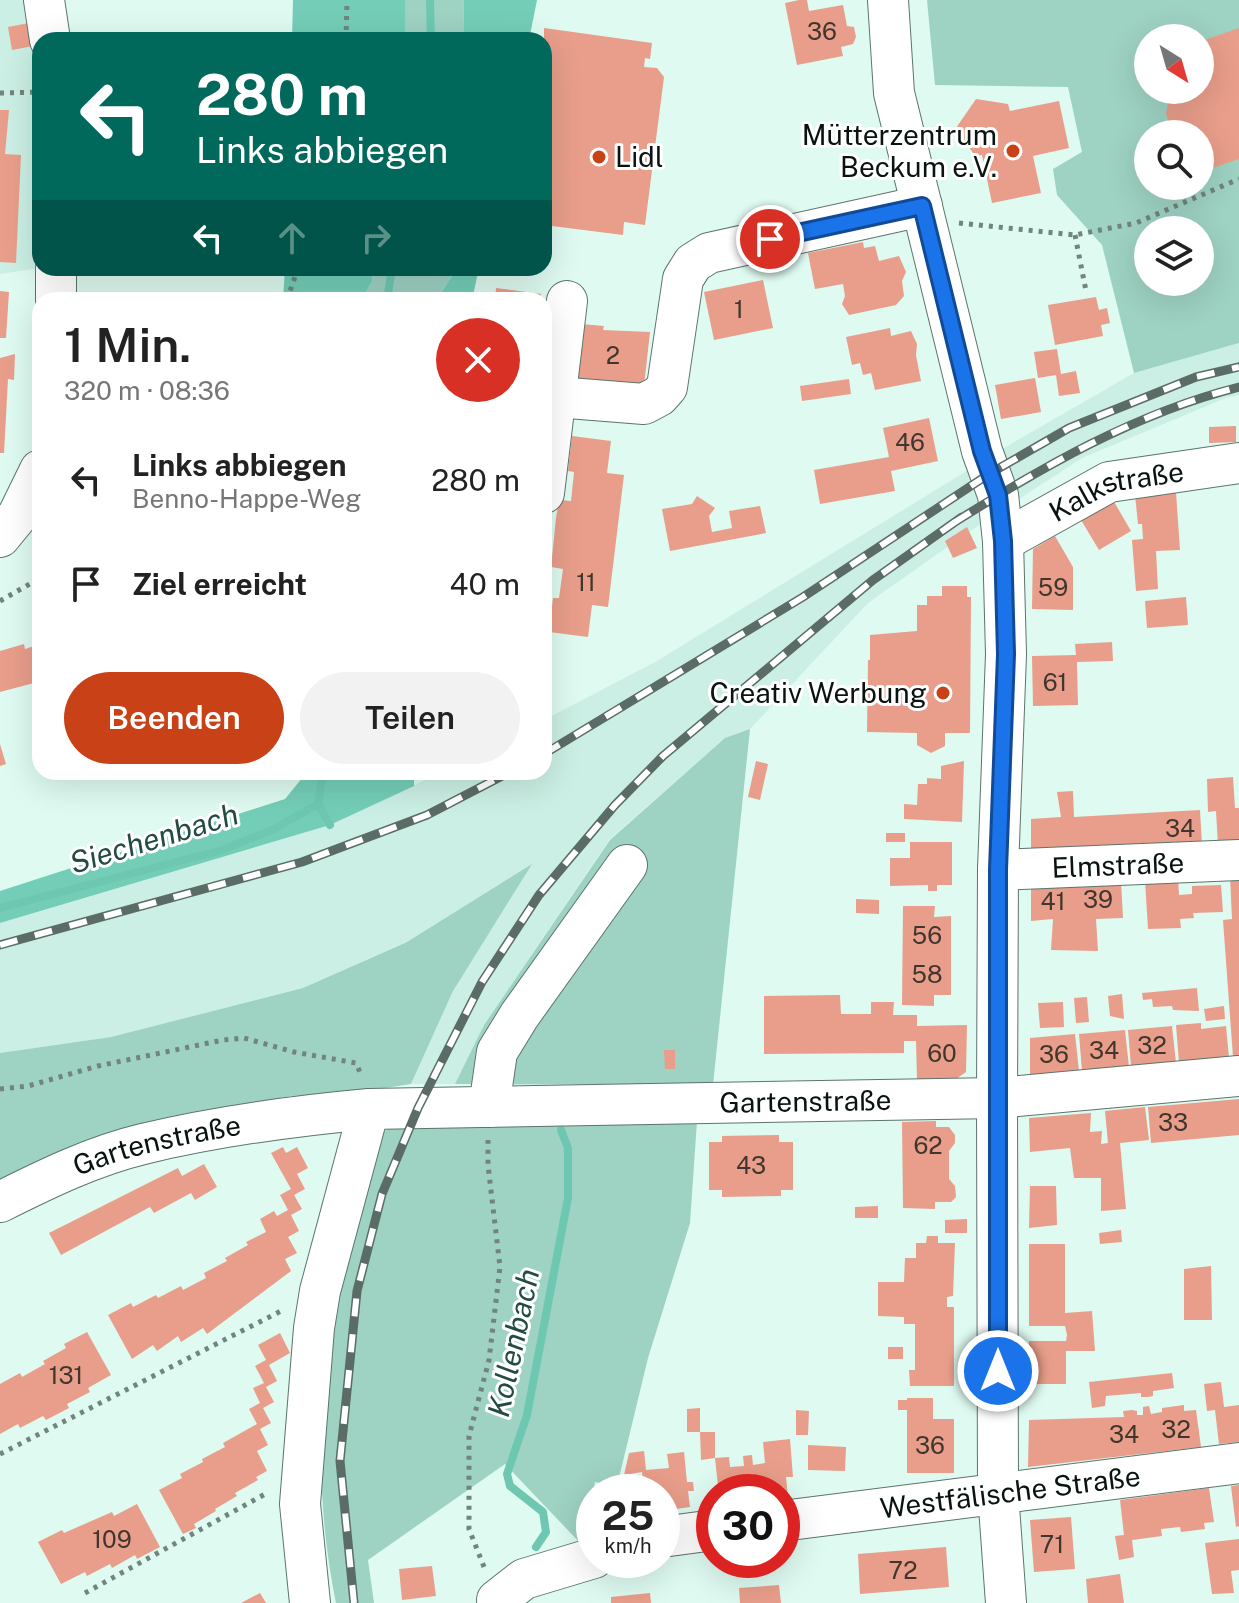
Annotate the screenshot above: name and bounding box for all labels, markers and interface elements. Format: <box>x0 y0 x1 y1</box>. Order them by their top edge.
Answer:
house number: 36 <box>807 17 837 45</box>
north arrow <box>1134 24 1214 104</box>
map controls <box>1134 24 1214 296</box>
text: 280 m <box>196 62 368 128</box>
icon: left <box>64 64 168 168</box>
place label: Mütterzentrum Beckum e.V. <box>802 118 997 183</box>
button: search <box>1134 120 1214 200</box>
text: Links abbiegen <box>196 129 448 171</box>
place label: Lidl <box>615 140 663 173</box>
marker: Mütterzentrum Beckum e.V. <box>1004 142 1022 160</box>
marker: Lidl <box>590 148 608 166</box>
pin <box>736 205 804 273</box>
icon: left <box>186 216 230 260</box>
icon: ahead <box>270 216 314 260</box>
icon: right <box>354 216 398 260</box>
button: layers <box>1134 216 1214 296</box>
icon: arrive <box>748 217 792 261</box>
house number: 1 <box>734 295 744 323</box>
text: 1 Min. <box>64 316 191 373</box>
button: close <box>436 318 520 402</box>
house number: 2 <box>606 341 620 369</box>
text: 320 m · 08:36 <box>64 375 230 406</box>
house number: 46 <box>895 428 925 456</box>
text: Links abbiegen <box>132 447 347 483</box>
street label: Kalkstraße <box>1043 454 1186 528</box>
icon: left <box>64 458 108 502</box>
text: 280 m <box>431 462 520 498</box>
text: Benno-Happe-Weg <box>132 483 361 514</box>
icon: arrive <box>64 562 108 606</box>
text: Ziel erreicht <box>132 566 307 602</box>
text: 40 m <box>450 566 520 602</box>
house number: 11 <box>576 568 596 596</box>
house number: 59 <box>1038 573 1068 601</box>
house number: 61 <box>1043 668 1067 696</box>
button: Beenden <box>64 672 284 764</box>
button: Teilen <box>300 672 520 764</box>
place label: Creativ Werbung <box>710 676 927 709</box>
marker: Creativ Werbung <box>934 684 952 702</box>
water label: Siechenbach <box>65 795 242 881</box>
house number: 34 <box>1165 814 1195 842</box>
street label: Elmstraße <box>1051 845 1185 884</box>
house number: 39 <box>1083 885 1113 913</box>
house number: 41 <box>1041 887 1065 915</box>
house number: 56 <box>912 921 942 949</box>
house number: 58 <box>912 960 942 988</box>
house number: 32 <box>1137 1031 1167 1059</box>
house number: 34 <box>1089 1036 1119 1064</box>
house number: 60 <box>927 1039 957 1067</box>
house number: 36 <box>1039 1040 1069 1068</box>
street label: Gartenstraße <box>719 1083 892 1119</box>
street label: Gartenstraße <box>68 1108 243 1182</box>
house number: 33 <box>1158 1108 1188 1136</box>
house number: 62 <box>913 1131 943 1159</box>
house number: 43 <box>736 1151 766 1179</box>
water label: Kollenbach <box>480 1265 546 1420</box>
position arrow <box>956 1329 1040 1413</box>
house number: 131 <box>49 1361 83 1389</box>
house number: 32 <box>1161 1415 1191 1443</box>
house number: 34 <box>1109 1420 1139 1448</box>
house number: 36 <box>915 1431 945 1459</box>
street label: Westfälische Straße <box>878 1459 1142 1524</box>
speed limit sign: 30 <box>696 1474 800 1578</box>
text: 25 <box>602 1492 654 1539</box>
house number: 109 <box>92 1525 132 1553</box>
house number: 71 <box>1040 1530 1064 1558</box>
text: km/h <box>604 1534 652 1558</box>
house number: 72 <box>889 1556 917 1584</box>

